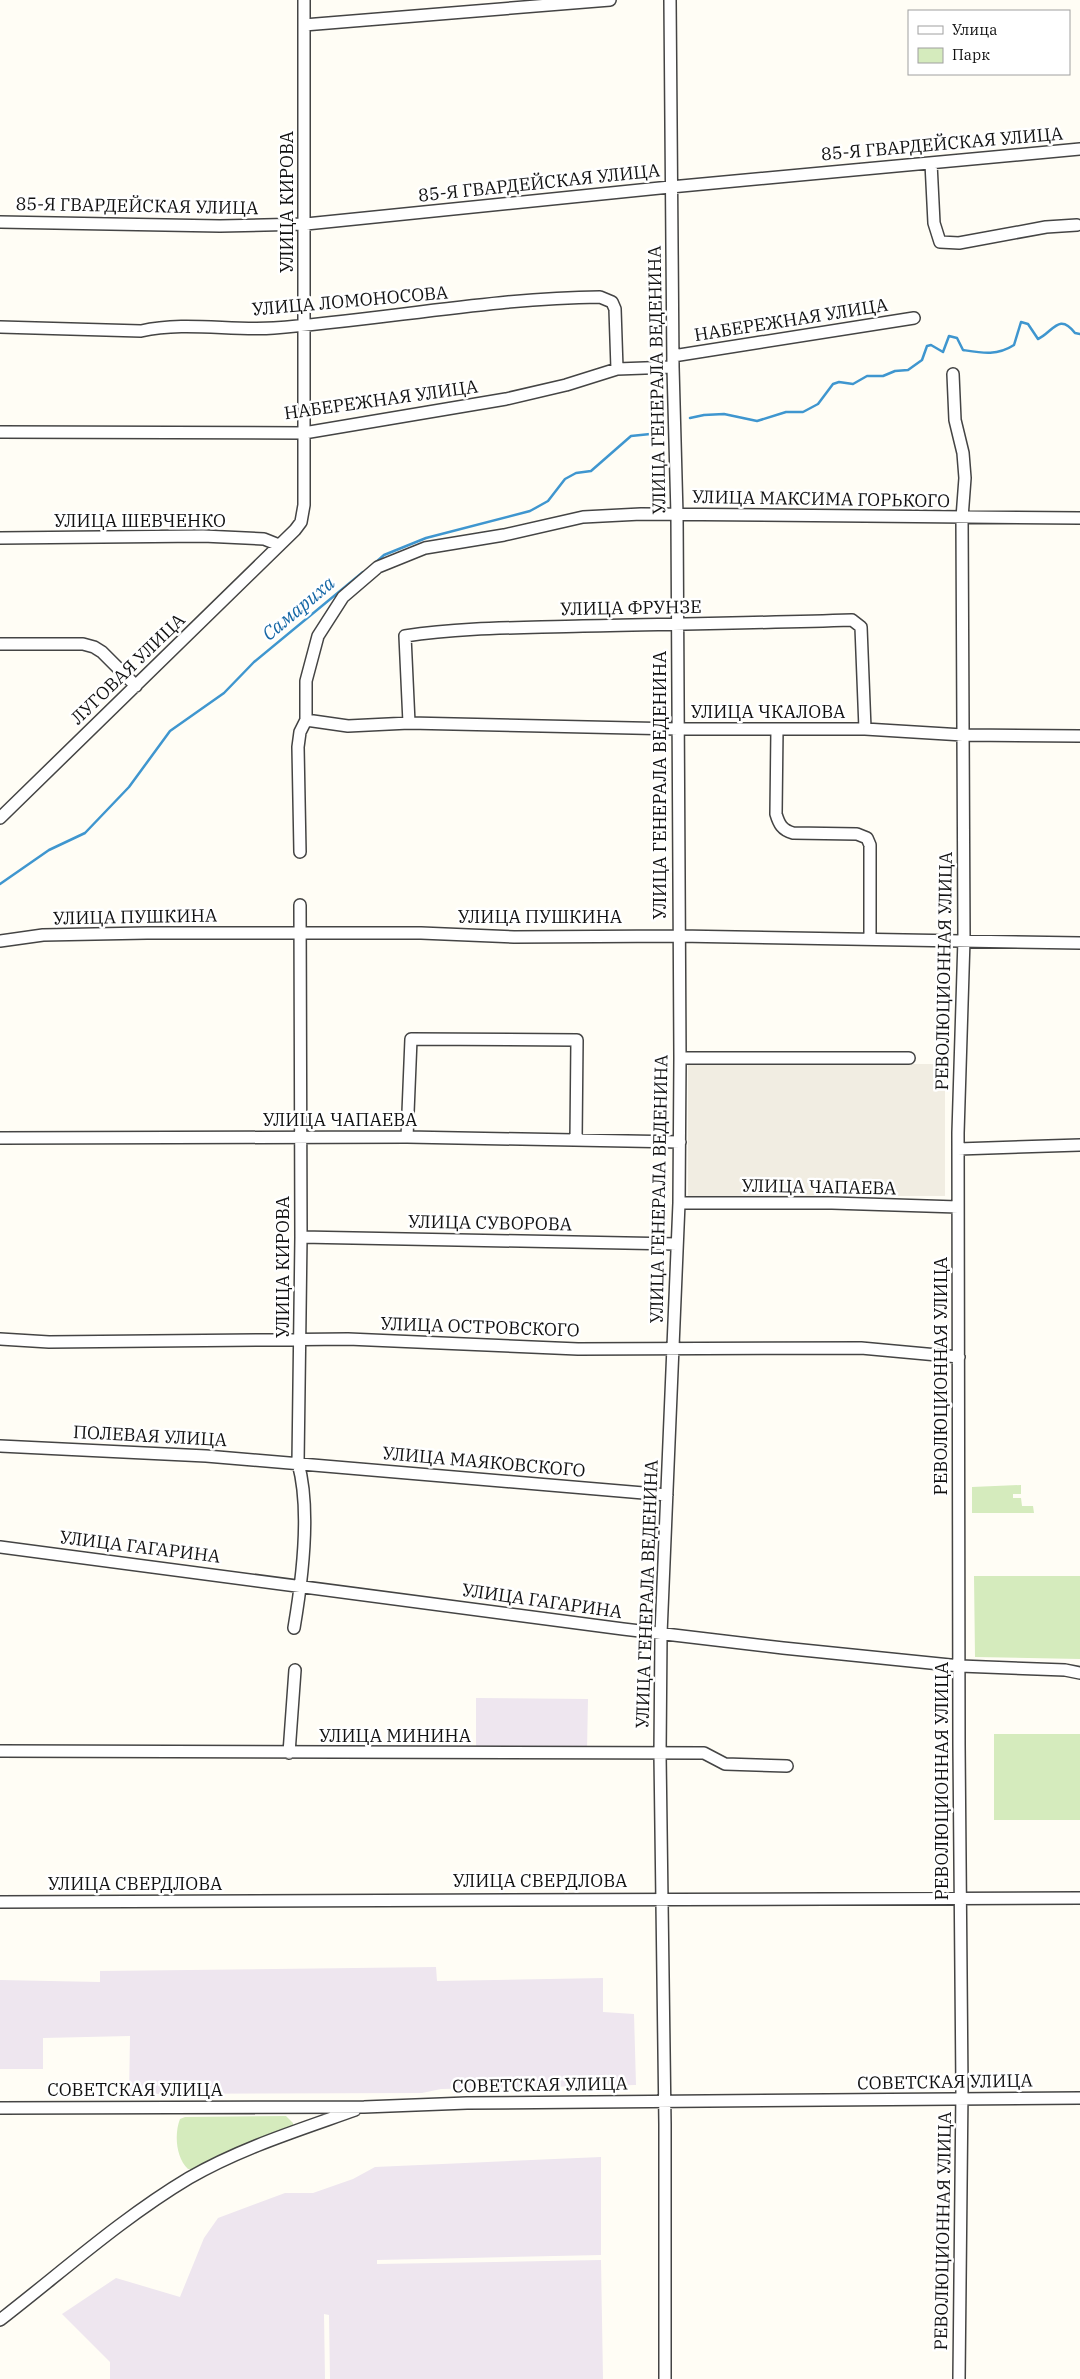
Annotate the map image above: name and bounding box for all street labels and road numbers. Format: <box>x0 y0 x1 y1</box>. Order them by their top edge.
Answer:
street label: 85-Я ГВАРДЕЙСКАЯ УЛИЦА <box>820 121 1065 166</box>
street label: УЛИЦА КИРОВА <box>275 130 298 273</box>
street label: 85-Я ГВАРДЕЙСКАЯ УЛИЦА <box>417 158 662 207</box>
street label: 85-Я ГВАРДЕЙСКАЯ УЛИЦА <box>15 192 259 219</box>
street label: УЛИЦА ГЕНЕРАЛА ВЕДЕНИНА <box>643 245 670 515</box>
street label: УЛИЦА ЛОМОНОСОВА <box>251 280 450 321</box>
street label: НАБЕРЕЖНАЯ УЛИЦА <box>692 293 890 346</box>
street label: НАБЕРЕЖНАЯ УЛИЦА <box>282 374 480 425</box>
street label: УЛИЦА МАКСИМА ГОРЬКОГО <box>692 485 950 512</box>
street label: УЛИЦА ШЕВЧЕНКО <box>54 509 226 532</box>
street label: УЛИЦА ФРУНЗЕ <box>560 595 702 620</box>
street label: ЛУГОВАЯ УЛИЦА <box>66 608 190 729</box>
street label: УЛИЦА ГЕНЕРАЛА ВЕДЕНИНА <box>648 650 671 919</box>
street label: УЛИЦА ЧКАЛОВА <box>691 700 846 723</box>
street label: РЕВОЛЮЦИОННАЯ УЛИЦА <box>930 851 957 1091</box>
street label: УЛИЦА ПУШКИНА <box>53 904 218 929</box>
street label: УЛИЦА ПУШКИНА <box>458 905 623 928</box>
street label: УЛИЦА ГЕНЕРАЛА ВЕДЕНИНА <box>645 1054 672 1324</box>
street label: УЛИЦА ЧАПАЕВА <box>263 1108 418 1131</box>
street label: УЛИЦА ЧАПАЕВА <box>741 1174 897 1199</box>
street label: УЛИЦА КИРОВА <box>271 1195 294 1338</box>
street label: УЛИЦА СУВОРОВА <box>408 1210 573 1235</box>
street label: РЕВОЛЮЦИОННАЯ УЛИЦА <box>929 1256 952 1495</box>
street label: УЛИЦА ОСТРОВСКОГО <box>380 1312 580 1341</box>
street label: ПОЛЕВАЯ УЛИЦА <box>72 1420 228 1451</box>
street label: УЛИЦА МАЯКОВСКОГО <box>382 1441 586 1482</box>
street label: УЛИЦА ГЕНЕРАЛА ВЕДЕНИНА <box>630 1459 663 1729</box>
street label: УЛИЦА ГАГАРИНА <box>58 1525 222 1568</box>
street label: УЛИЦА ГАГАРИНА <box>460 1578 624 1623</box>
street label: РЕВОЛЮЦИОННАЯ УЛИЦА <box>930 1661 953 1900</box>
street label: УЛИЦА МИНИНА <box>319 1724 472 1747</box>
street label: УЛИЦА СВЕРДЛОВА <box>453 1869 628 1892</box>
street label: УЛИЦА СВЕРДЛОВА <box>48 1872 223 1895</box>
street label: СОВЕТСКАЯ УЛИЦА <box>857 2068 1034 2095</box>
street label: СОВЕТСКАЯ УЛИЦА <box>452 2071 629 2098</box>
street label: СОВЕТСКАЯ УЛИЦА <box>47 2078 223 2101</box>
street label: РЕВОЛЮЦИОННАЯ УЛИЦА <box>929 2111 956 2351</box>

